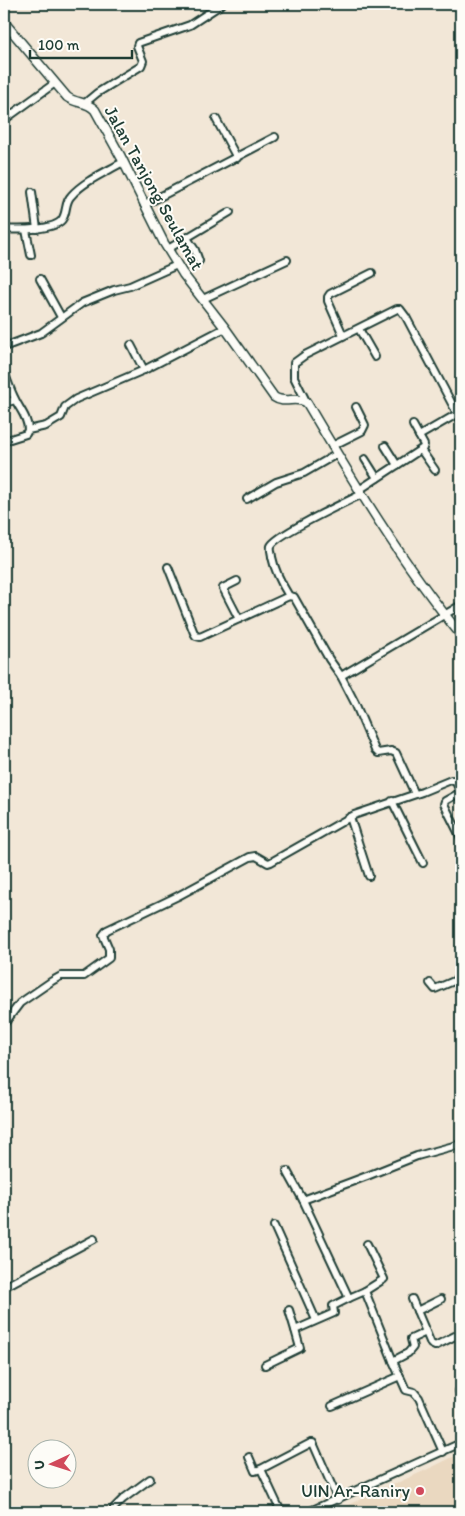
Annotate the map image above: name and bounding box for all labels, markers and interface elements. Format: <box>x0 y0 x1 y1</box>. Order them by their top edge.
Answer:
scale bar <box>30 28 132 60</box>
text: 100 m <box>38 36 80 54</box>
street label: Jalan Tanjong Seulamat <box>100 102 209 274</box>
north arrow <box>28 1438 78 1488</box>
text: U <box>31 1460 48 1470</box>
place label: UIN Ar-Raniry <box>301 1480 411 1502</box>
marker: UIN Ar-Raniry <box>414 1485 426 1497</box>

